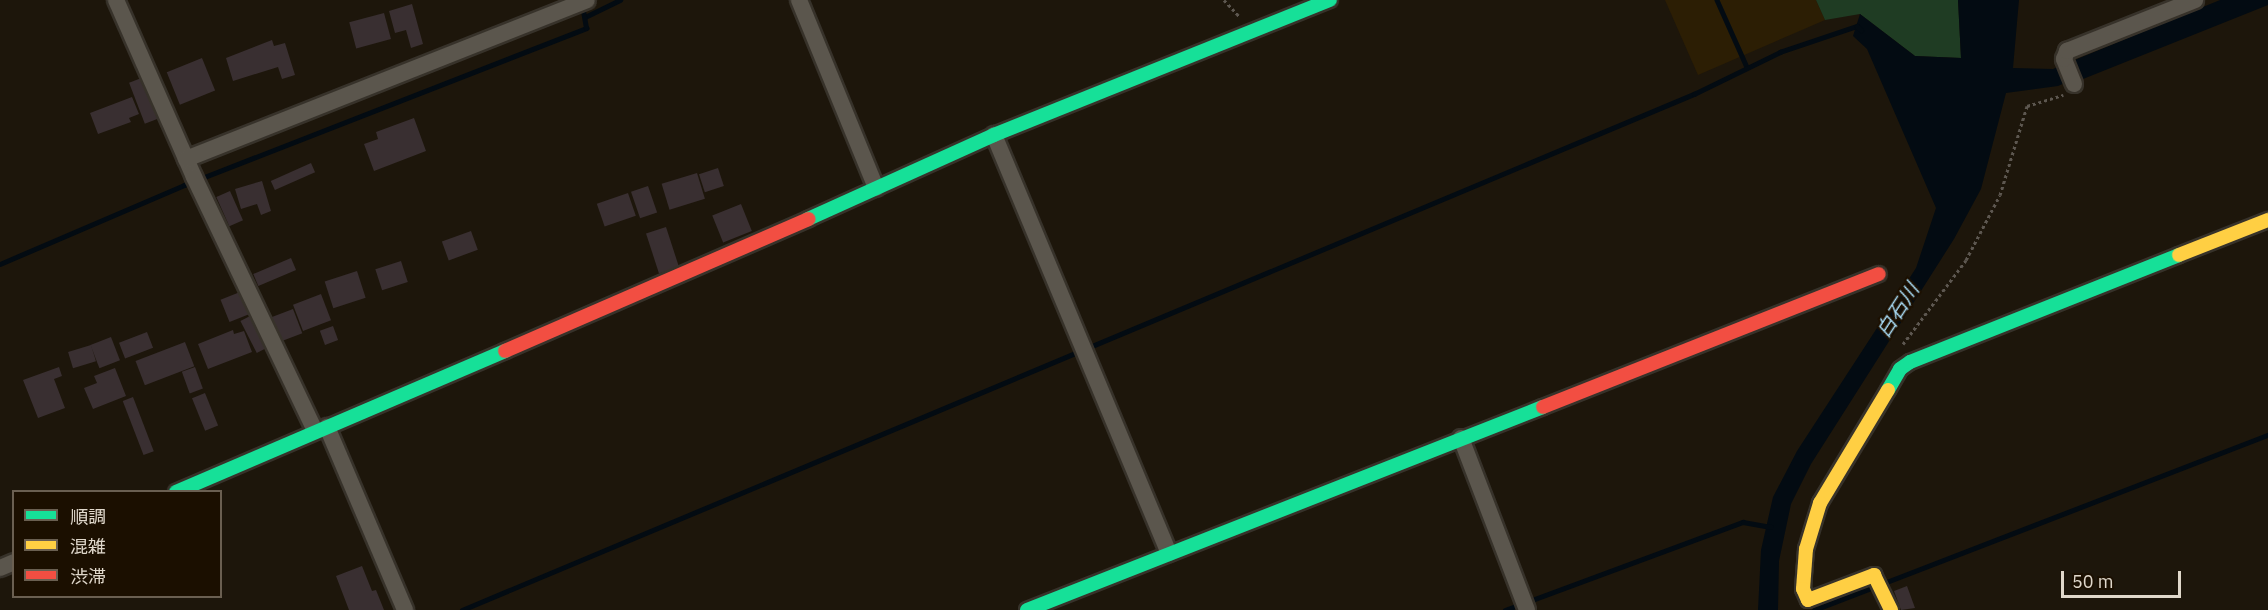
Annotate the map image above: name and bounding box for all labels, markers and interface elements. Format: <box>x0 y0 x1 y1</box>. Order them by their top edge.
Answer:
water label: 白石川 <box>1871 278 1923 342</box>
legend <box>12 490 222 598</box>
text: 順調 <box>70 505 106 528</box>
text: 混雑 <box>70 535 106 558</box>
scale bar <box>2064 559 2184 597</box>
text: 渋滞 <box>70 565 106 588</box>
text: 50 m <box>2072 570 2114 593</box>

